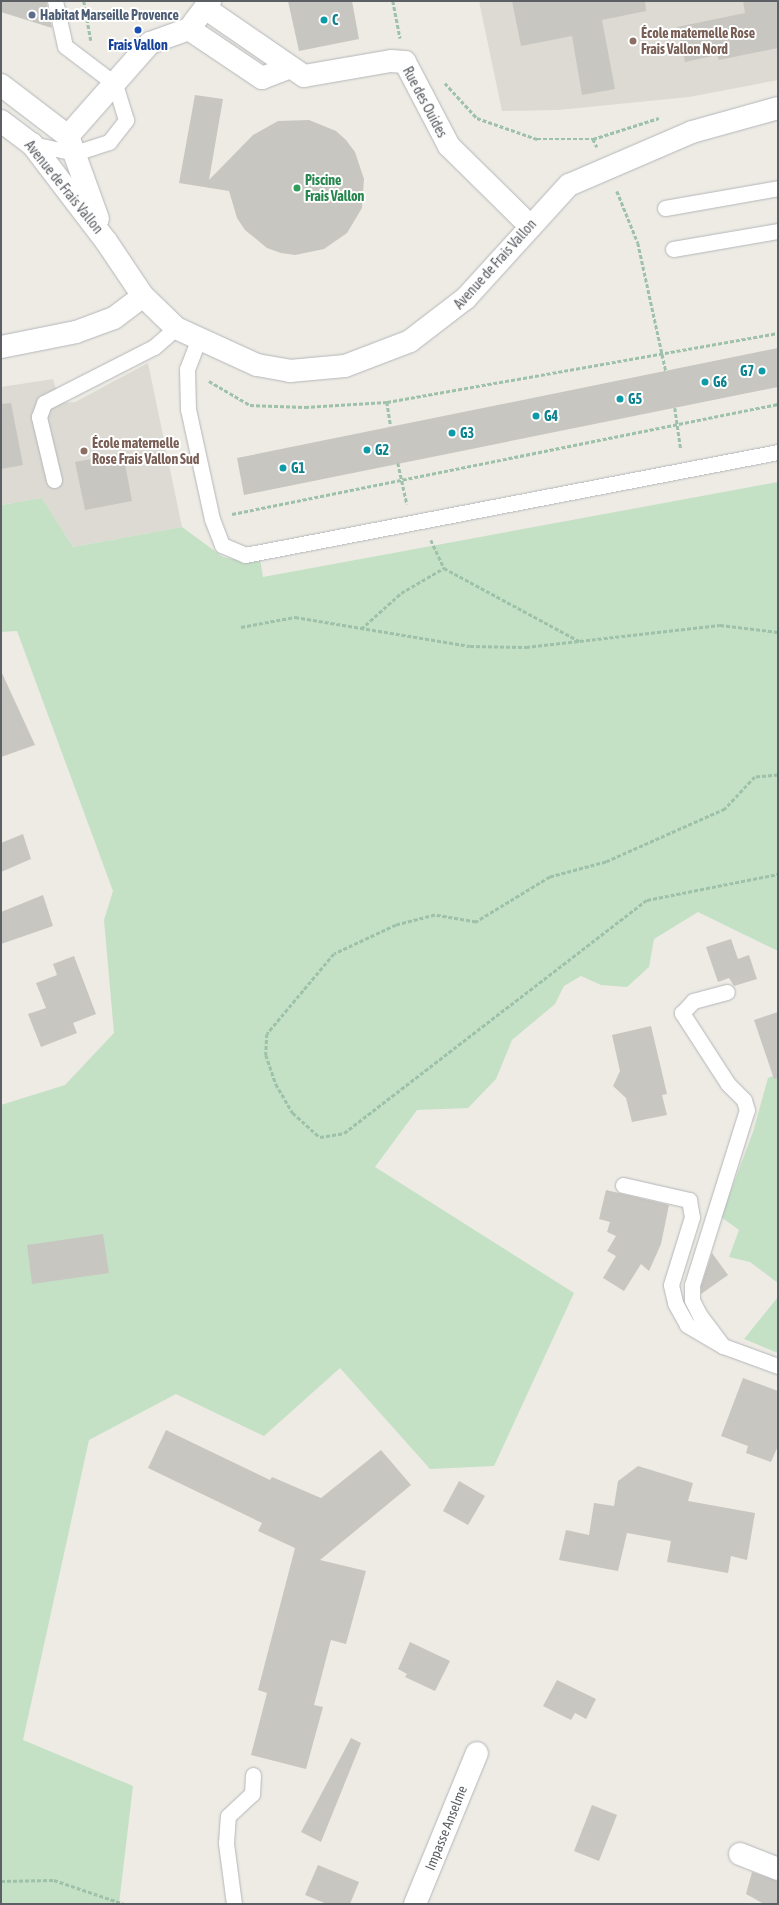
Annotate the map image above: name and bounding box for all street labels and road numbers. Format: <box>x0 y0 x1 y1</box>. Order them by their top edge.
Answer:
street label: Rue des Ouides <box>399 64 451 140</box>
street label: Avenue de Frais Vallon <box>21 137 107 237</box>
street label: Avenue de Frais Vallon <box>450 216 540 312</box>
street label: Impasse Anselme <box>421 1783 471 1873</box>

